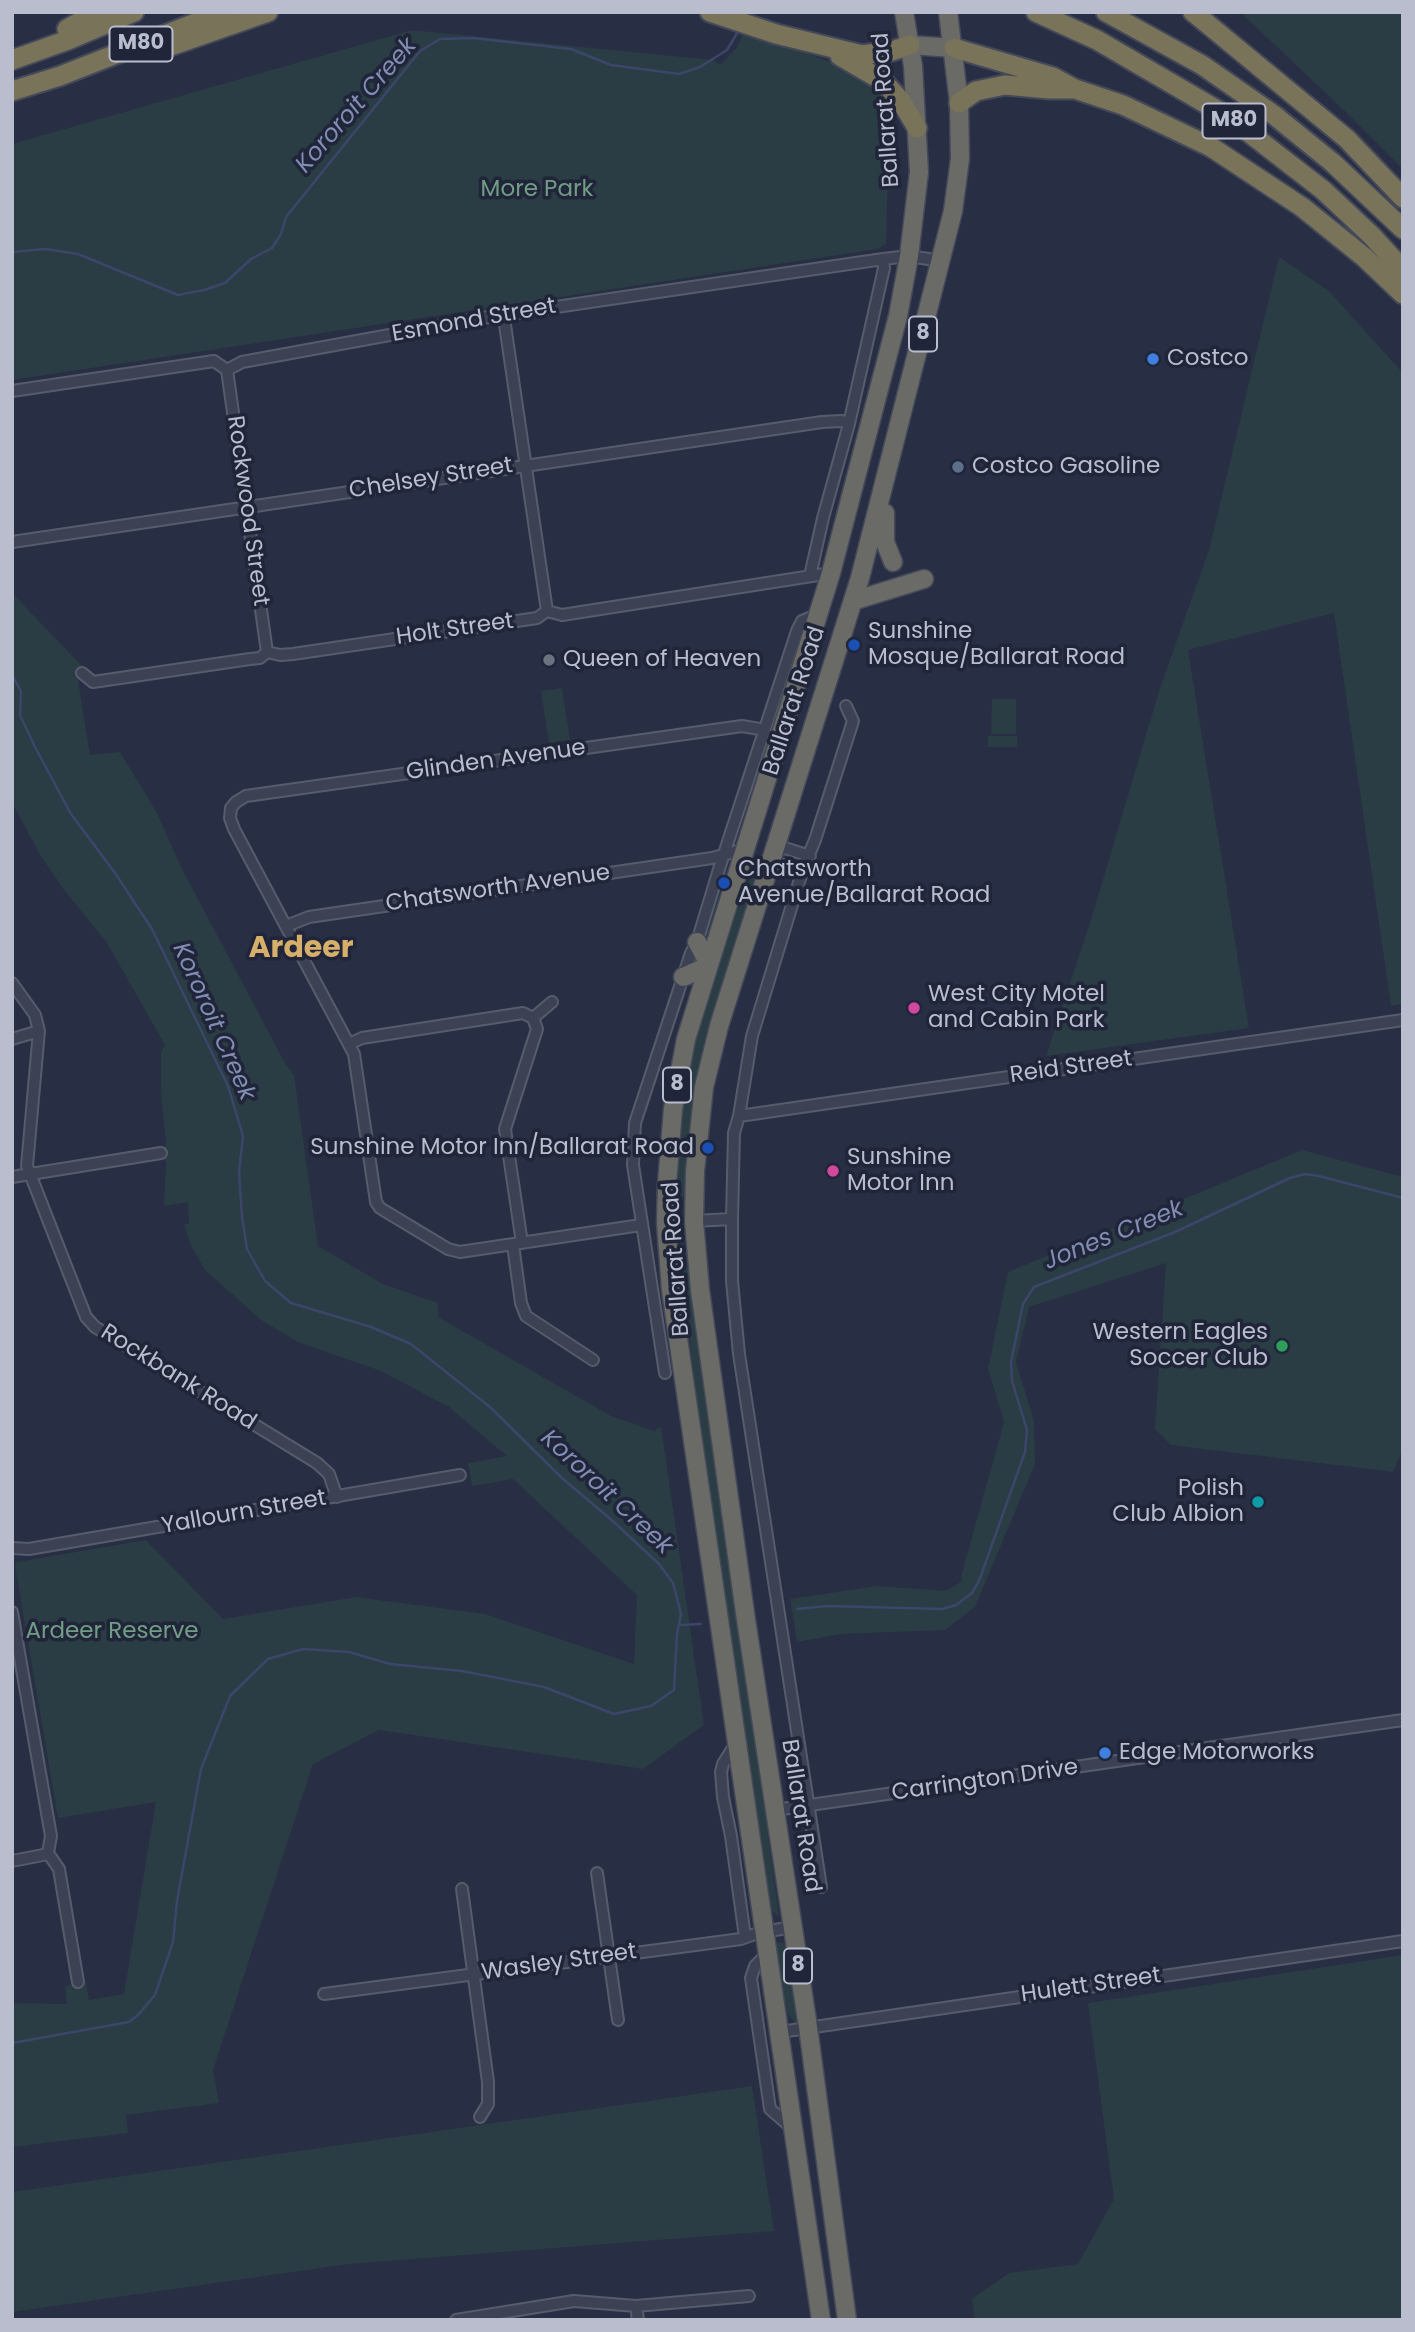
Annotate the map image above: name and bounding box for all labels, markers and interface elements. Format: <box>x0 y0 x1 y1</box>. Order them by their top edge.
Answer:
road number: M80 <box>110 26 172 61</box>
water label: Kororoit Creek <box>290 32 424 180</box>
street label: Ballarat Road <box>868 32 906 188</box>
road number: M80 <box>1202 104 1266 138</box>
park label: More Park <box>481 176 593 204</box>
street label: Esmond Street <box>390 293 558 349</box>
road number: 8 <box>909 316 937 352</box>
place label: Costco <box>1167 345 1249 373</box>
marker: Costco <box>1145 351 1161 367</box>
street label: Rockwood Street <box>220 414 274 608</box>
street label: Chelsey Street <box>347 452 515 506</box>
place label: Costco Gasoline <box>972 453 1160 481</box>
marker: Costco Gasoline <box>950 459 966 475</box>
street label: Holt Street <box>395 608 515 652</box>
place label: Sunshine Mosque/Ballarat Road <box>868 618 1125 672</box>
street label: Ballarat Road <box>758 623 832 779</box>
marker: Sunshine Mosque/Ballarat Road <box>846 637 862 653</box>
place label: Queen of Heaven <box>563 646 761 674</box>
marker: Queen of Heaven <box>541 652 557 668</box>
street label: Glinden Avenue <box>404 735 588 787</box>
place label: Chatsworth Avenue/Ballarat Road <box>738 856 990 910</box>
street label: Chatsworth Avenue <box>384 860 612 918</box>
marker: Chatsworth Avenue/Ballarat Road <box>716 875 732 891</box>
district label: Ardeer <box>248 931 354 967</box>
water label: Kororoit Creek <box>165 939 261 1105</box>
place label: West City Motel and Cabin Park <box>928 981 1105 1035</box>
marker: West City Motel and Cabin Park <box>906 1000 922 1016</box>
street label: Reid Street <box>1008 1046 1134 1090</box>
road number: 8 <box>663 1068 691 1102</box>
place label: Sunshine Motor Inn/Ballarat Road <box>310 1134 694 1162</box>
marker: Sunshine Motor Inn/Ballarat Road <box>700 1140 716 1156</box>
place label: Sunshine Motor Inn <box>847 1144 954 1198</box>
marker: Sunshine Motor Inn <box>825 1163 841 1179</box>
street label: Ballarat Road <box>658 1181 696 1337</box>
water label: Jones Creek <box>1040 1195 1188 1277</box>
street label: Rockbank Road <box>95 1319 261 1437</box>
place label: Western Eagles Soccer Club <box>1092 1319 1268 1373</box>
marker: Western Eagles Soccer Club <box>1274 1338 1290 1354</box>
water label: Kororoit Creek <box>534 1425 678 1561</box>
place label: Polish Club Albion <box>1112 1475 1244 1529</box>
street label: Yallourn Street <box>160 1485 328 1541</box>
marker: Polish Club Albion <box>1250 1494 1266 1510</box>
park label: Ardeer Reserve <box>25 1618 199 1646</box>
street label: Ballarat Road <box>774 1737 826 1895</box>
place label: Edge Motorworks <box>1119 1739 1314 1767</box>
marker: Edge Motorworks <box>1097 1745 1113 1761</box>
street label: Carrington Drive <box>890 1754 1080 1808</box>
street label: Wasley Street <box>480 1938 638 1988</box>
road number: 8 <box>784 1948 812 1983</box>
street label: Hulett Street <box>1019 1963 1163 2009</box>

